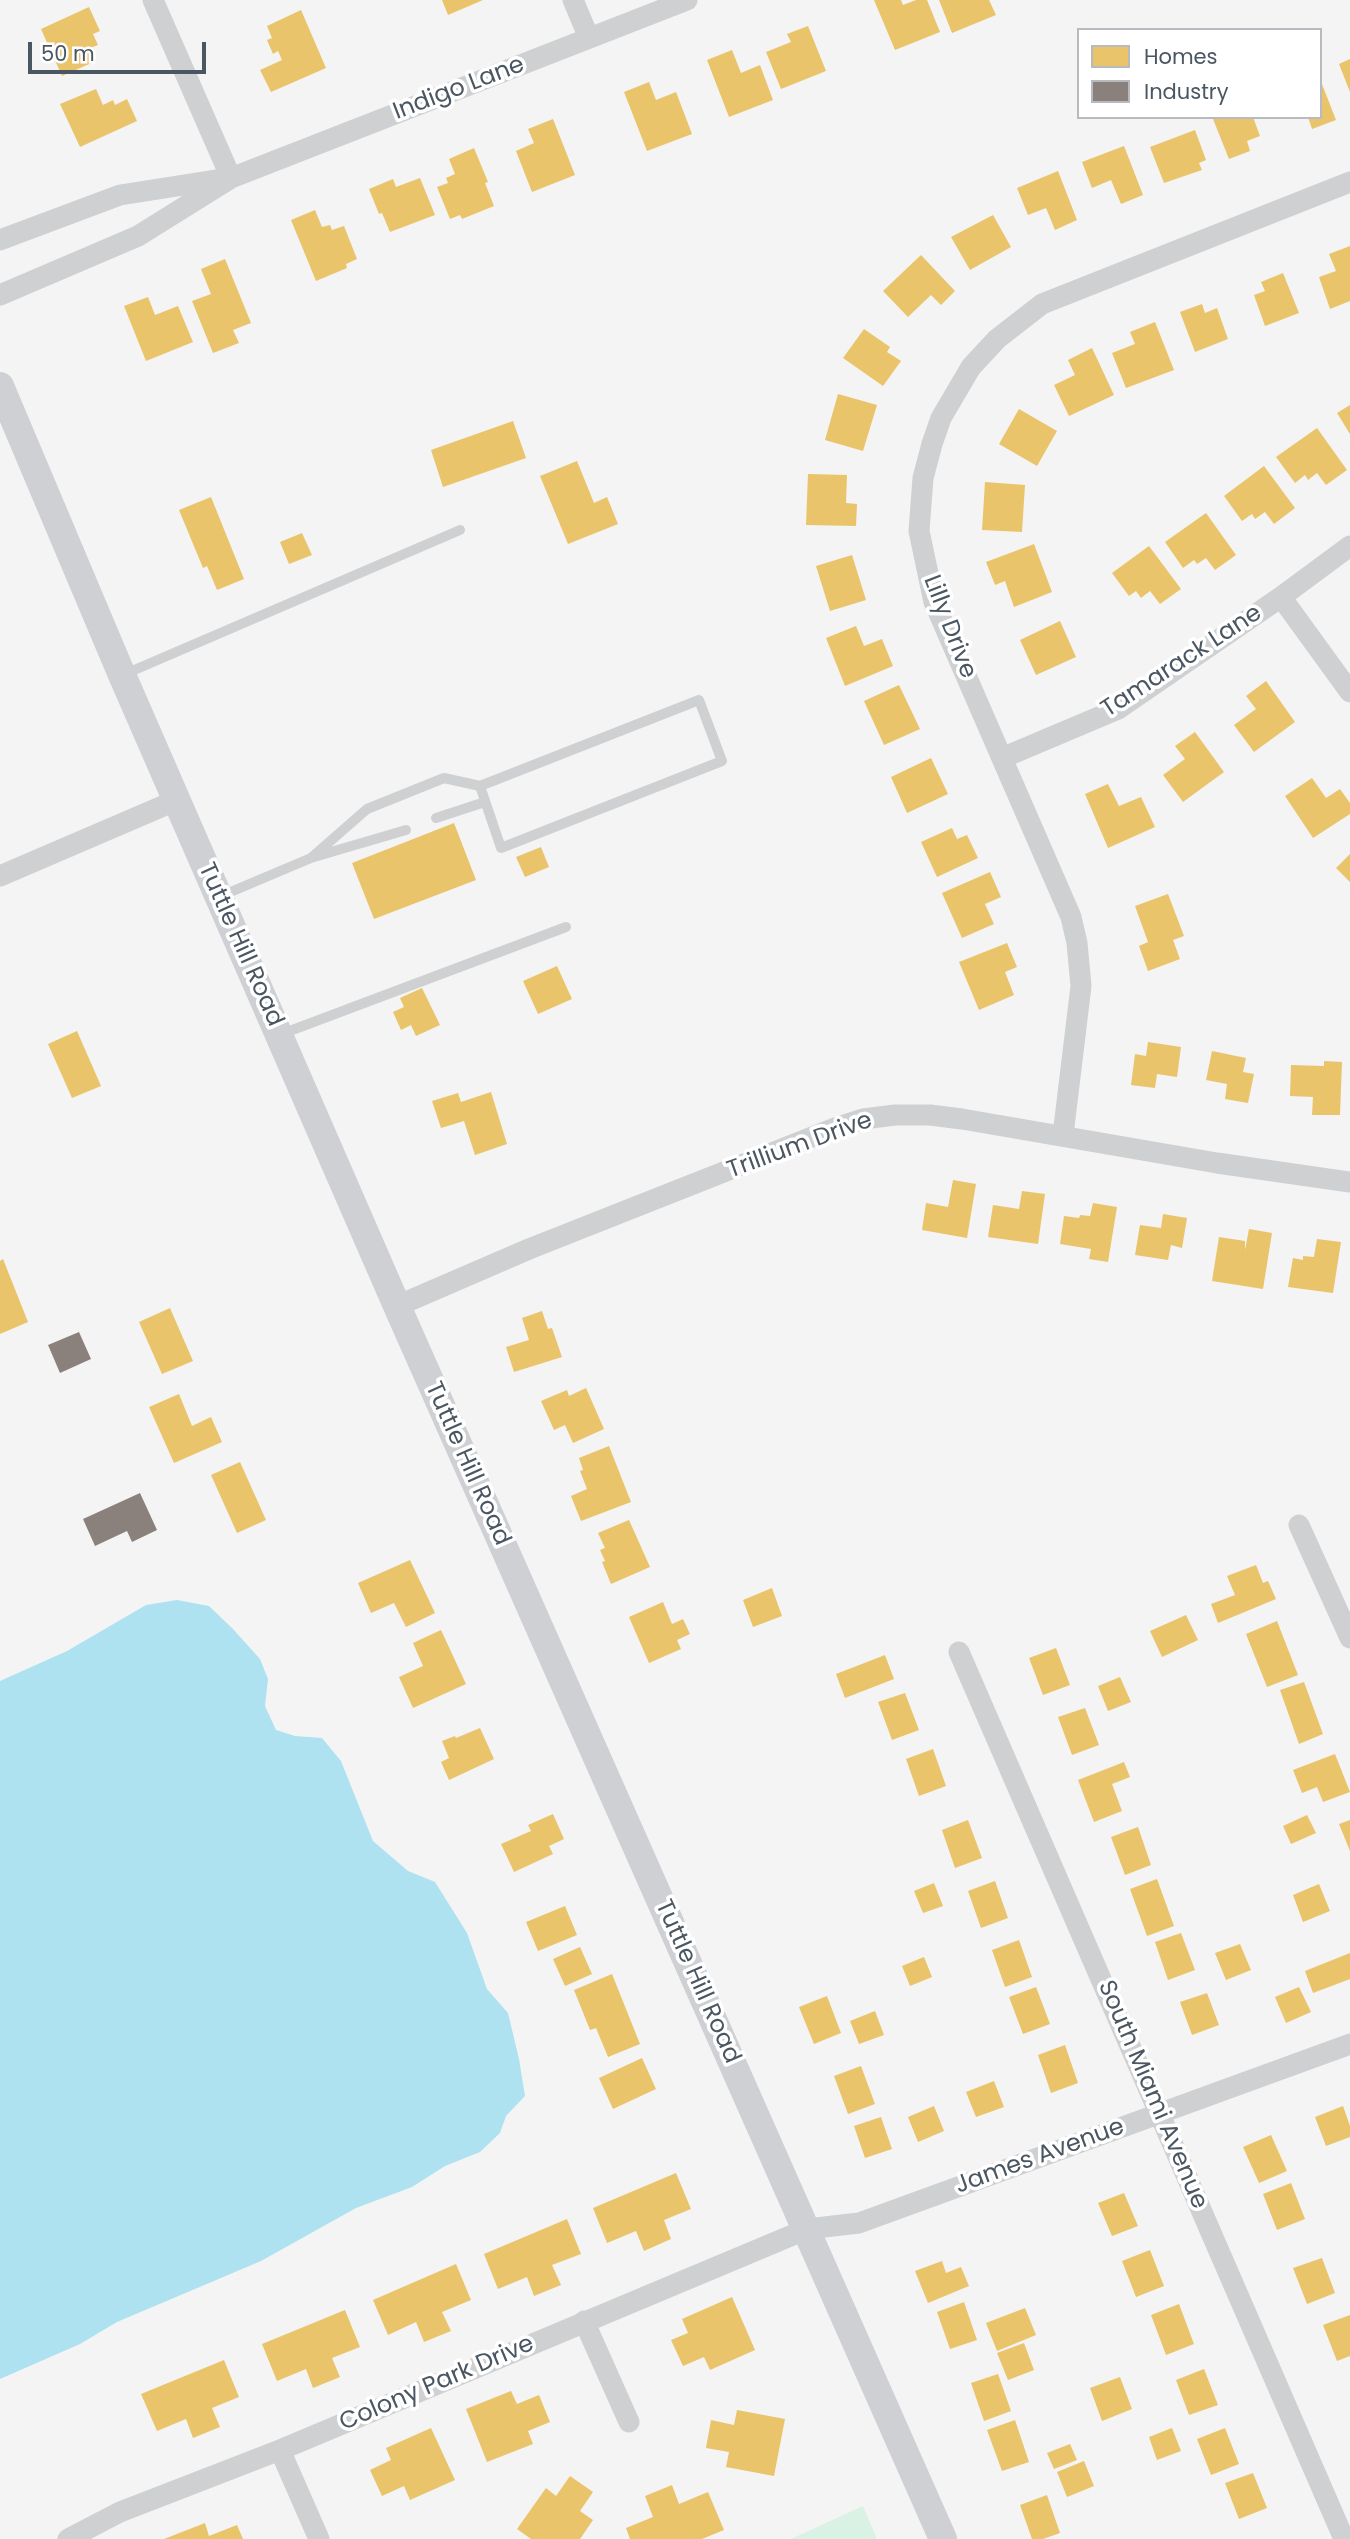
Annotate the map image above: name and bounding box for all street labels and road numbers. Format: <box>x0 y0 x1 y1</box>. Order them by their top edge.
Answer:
street label: Indigo Lane <box>389 51 529 127</box>
street label: Lilly Drive <box>916 571 982 683</box>
street label: Tamarack Lane <box>1096 599 1268 725</box>
street label: Tuttle Hill Road <box>191 859 289 1031</box>
street label: Trillium Drive <box>724 1106 876 1186</box>
street label: Tuttle Hill Road <box>418 1378 516 1550</box>
street label: Tuttle Hill Road <box>648 1896 746 2068</box>
street label: South Miami Avenue <box>1091 1976 1213 2214</box>
street label: James Avenue <box>952 2113 1128 2201</box>
street label: Colony Park Drive <box>335 2330 539 2438</box>

